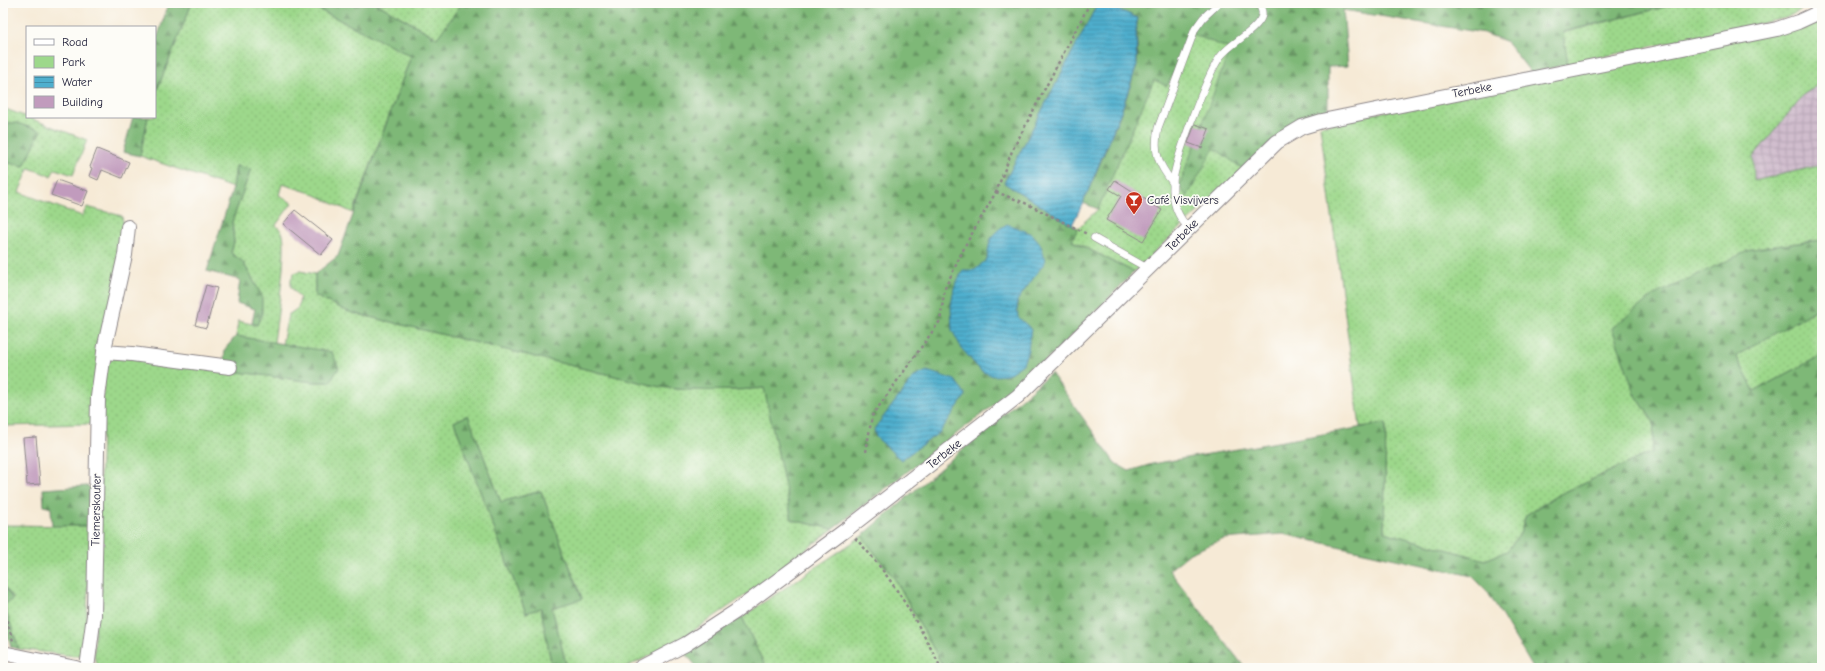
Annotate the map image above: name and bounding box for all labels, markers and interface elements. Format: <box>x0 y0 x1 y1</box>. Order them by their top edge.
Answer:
legend <box>26 26 156 118</box>
text: Road <box>62 35 88 49</box>
text: Park <box>62 55 85 69</box>
text: Water <box>62 75 92 89</box>
street label: Terbeke <box>1451 79 1493 101</box>
text: Building <box>62 95 103 109</box>
bar icon: Café Visvijvers <box>1124 190 1144 215</box>
place label: Café Visvijvers <box>1147 193 1219 207</box>
street label: Terbeke <box>1163 216 1201 254</box>
street label: Terbeke <box>924 436 964 472</box>
street label: Tiemerskouter <box>88 473 104 546</box>

